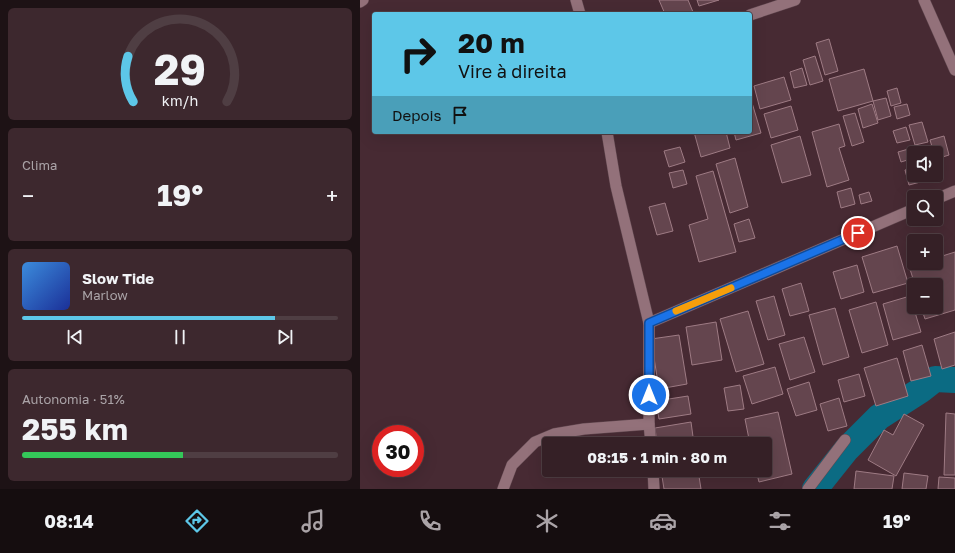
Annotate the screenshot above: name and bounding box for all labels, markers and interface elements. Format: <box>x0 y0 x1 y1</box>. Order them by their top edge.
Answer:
text: 20 m <box>458 26 525 59</box>
icon: right <box>392 28 444 80</box>
text: 29 <box>154 44 206 94</box>
text: Vire à direita <box>458 60 567 82</box>
text: km/h <box>162 92 198 109</box>
icon: arrive <box>449 104 471 126</box>
text: Depois <box>392 106 441 124</box>
map controls <box>907 146 943 314</box>
button: sound <box>907 146 943 182</box>
text: Clima <box>22 157 57 173</box>
text: 19° <box>157 177 203 213</box>
text: − <box>22 182 34 209</box>
text: + <box>326 182 338 209</box>
button: search <box>907 190 943 226</box>
pin <box>841 216 875 250</box>
icon: arrive <box>847 222 869 244</box>
button: + <box>907 234 943 270</box>
text: Slow Tide <box>82 269 154 287</box>
button: − <box>907 278 943 314</box>
text: Marlow <box>82 287 128 303</box>
icon: previous <box>64 326 86 348</box>
icon: pause <box>169 326 191 348</box>
icon: next <box>274 326 296 348</box>
position arrow <box>628 374 670 416</box>
text: Autonomia · 51% <box>22 391 125 407</box>
text: 255 km <box>22 411 128 447</box>
speed limit sign: 30 <box>372 425 424 477</box>
text: 08:15 · 1 min · 80 m <box>587 448 727 466</box>
icon: directions <box>183 507 211 535</box>
icon: music <box>299 507 327 535</box>
icon: phone <box>416 507 444 535</box>
icon: climate <box>533 507 561 535</box>
icon: car <box>649 507 677 535</box>
icon: filters <box>766 507 794 535</box>
text: 08:14 <box>44 510 94 532</box>
text: 19° <box>883 510 911 532</box>

